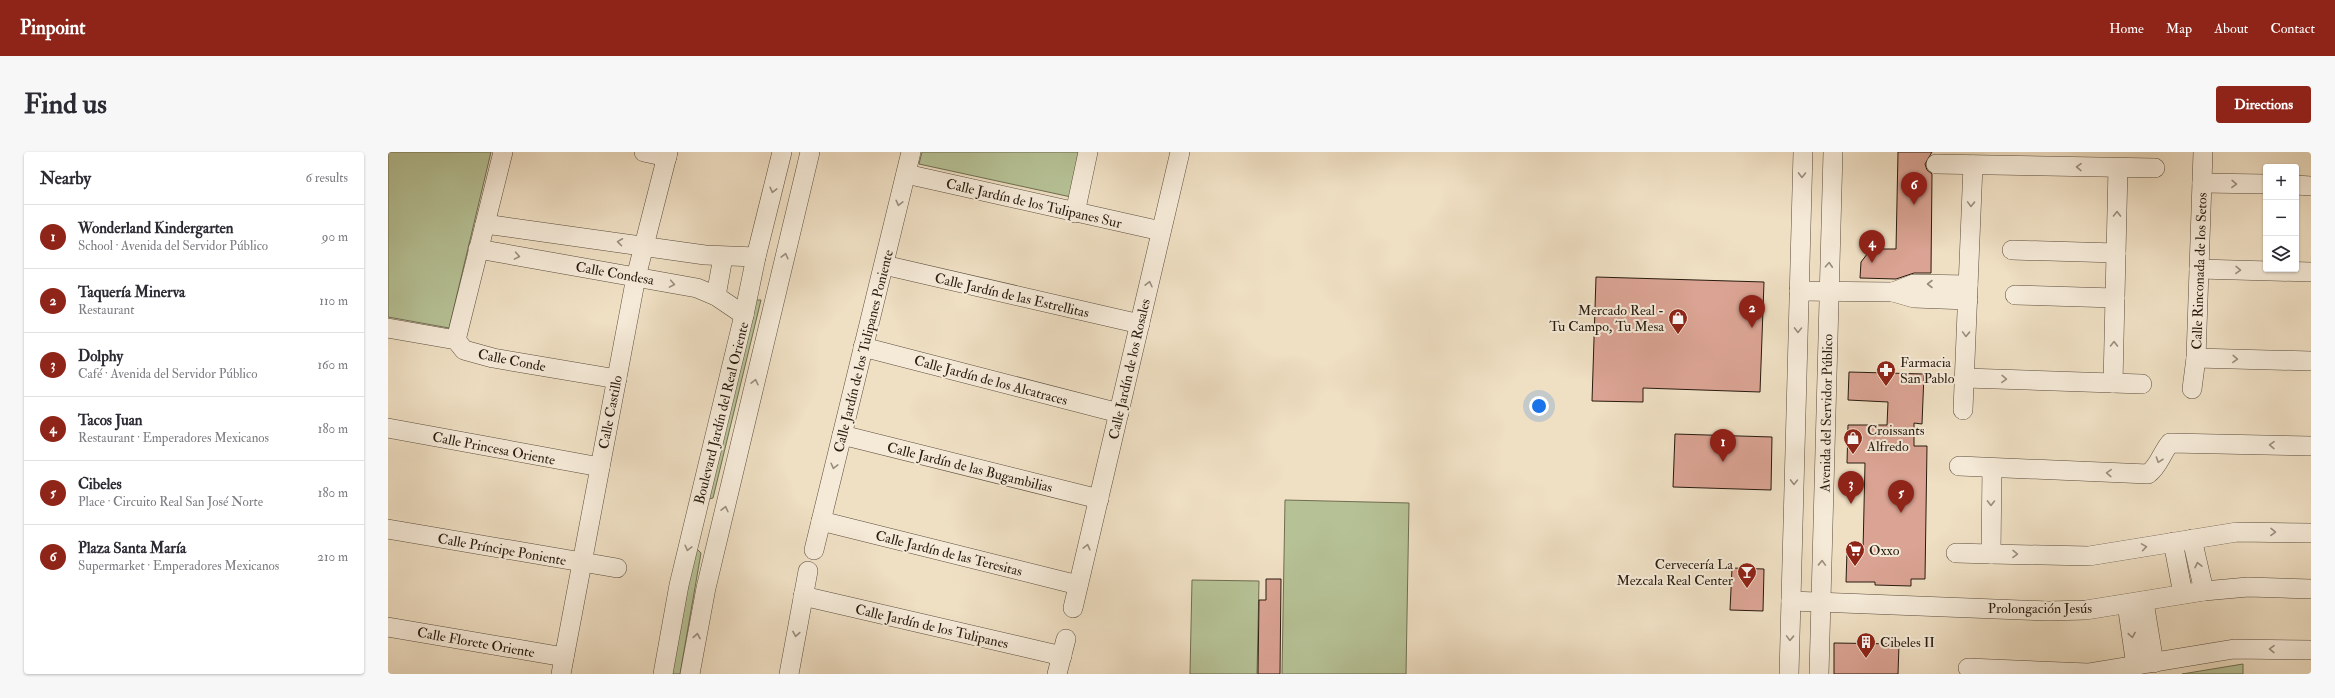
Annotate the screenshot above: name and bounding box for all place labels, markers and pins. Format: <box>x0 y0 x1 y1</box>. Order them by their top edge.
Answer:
pin: 6 <box>1901 172 1927 205</box>
pin: 4 <box>1859 230 1885 263</box>
pin: 2 <box>1739 295 1765 328</box>
place label: Mercado Real - Tu Campo, Tu Mesa <box>1549 302 1664 336</box>
shop icon: Mercado Real - Tu Campo, Tu Mesa <box>1667 307 1689 335</box>
place label: Farmacia San Pablo <box>1900 354 1955 387</box>
pharmacy icon: Farmacia San Pablo <box>1875 359 1897 387</box>
place label: Croissants Alfredo <box>1866 422 1925 455</box>
shop icon: Croissants Alfredo <box>1842 427 1864 455</box>
pin: 1 <box>1710 429 1736 462</box>
pin: 3 <box>1838 471 1864 504</box>
pin: 5 <box>1888 480 1914 513</box>
supermarket icon: Oxxo <box>1844 539 1866 567</box>
place label: Oxxo <box>1869 542 1900 559</box>
place label: Cervecería La Mezcala Real Center <box>1616 556 1734 589</box>
bar icon: Cervecería La Mezcala Real Center <box>1736 561 1758 589</box>
building icon: Cibeles II <box>1855 631 1877 659</box>
place label: Cibeles II <box>1880 634 1935 651</box>

